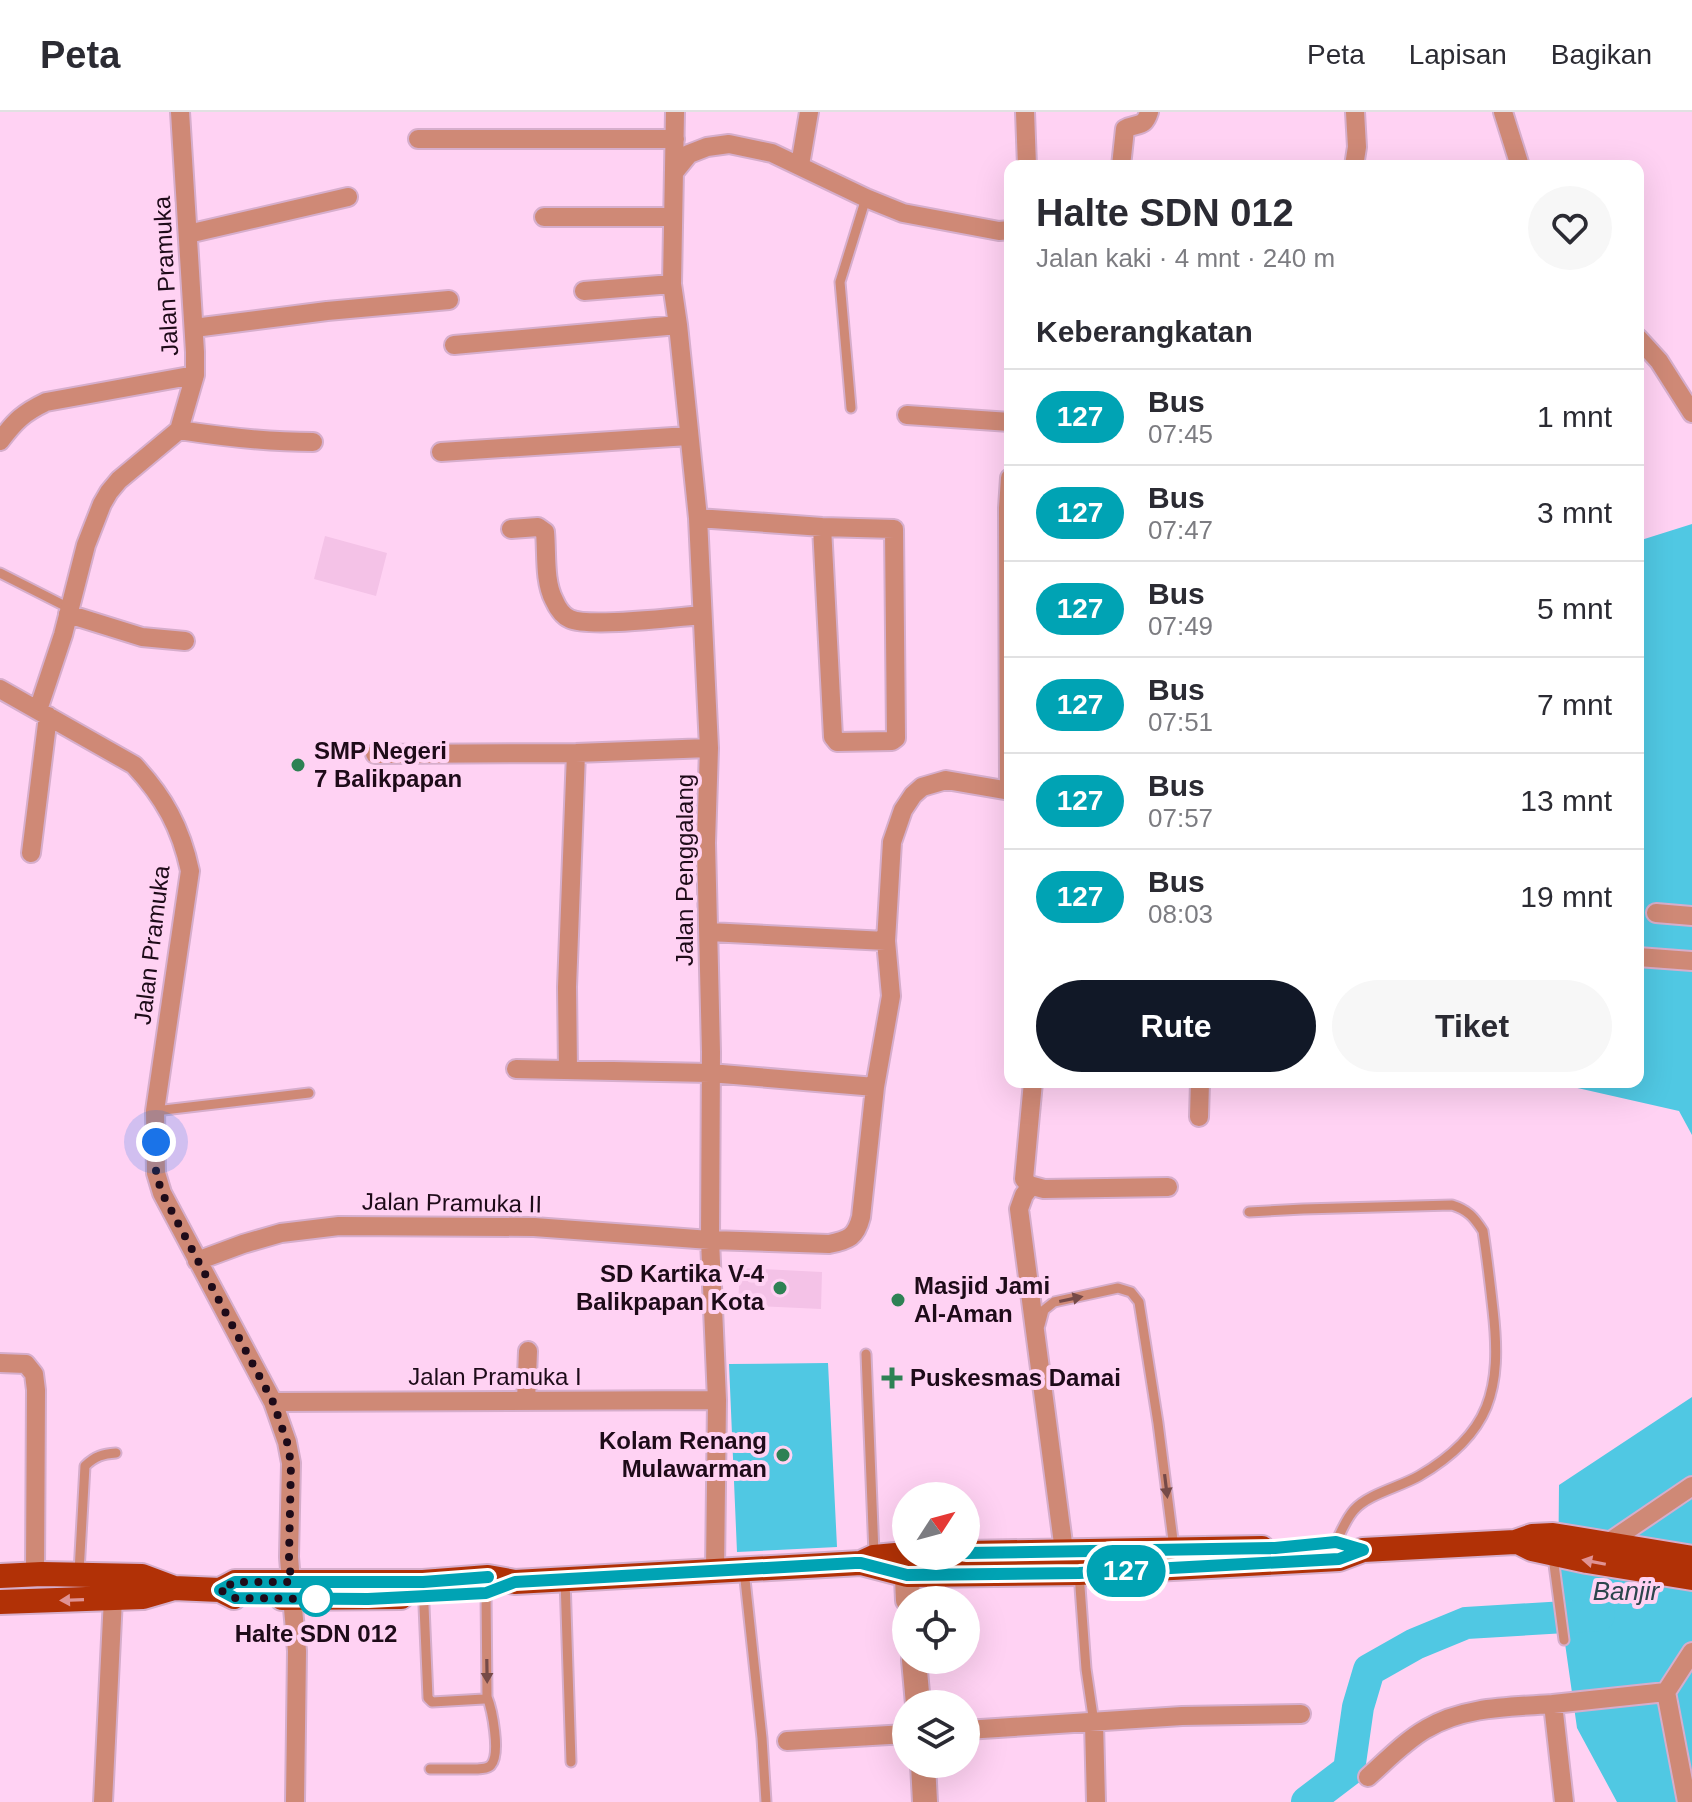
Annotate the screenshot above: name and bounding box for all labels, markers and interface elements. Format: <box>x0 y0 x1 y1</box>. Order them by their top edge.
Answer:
text: Peta <box>40 34 120 76</box>
text: Peta <box>1307 39 1365 70</box>
text: Lapisan <box>1409 39 1507 70</box>
text: Bagikan <box>1551 39 1652 70</box>
button: heart <box>1528 186 1612 270</box>
text: Halte SDN 012 <box>1036 192 1294 234</box>
street label: Jalan Pramuka <box>148 195 183 357</box>
text: Jalan kaki · 4 mnt · 240 m <box>1036 243 1335 273</box>
text: Keberangkatan <box>1036 315 1253 348</box>
text: Bus <box>1148 385 1205 418</box>
text: 1 mnt <box>1537 400 1612 433</box>
text: 127 <box>1057 401 1103 432</box>
text: 07:45 <box>1148 419 1213 449</box>
text: Bus <box>1148 481 1205 514</box>
text: 3 mnt <box>1537 496 1612 529</box>
text: 127 <box>1057 497 1103 528</box>
text: 07:47 <box>1148 515 1213 545</box>
text: Bus <box>1148 577 1205 610</box>
text: 5 mnt <box>1537 592 1612 625</box>
text: 127 <box>1057 593 1103 624</box>
text: 07:49 <box>1148 611 1213 641</box>
text: Bus <box>1148 673 1205 706</box>
text: 7 mnt <box>1537 688 1612 721</box>
text: 127 <box>1057 689 1103 720</box>
text: 07:51 <box>1148 707 1213 737</box>
place label: SMP Negeri 7 Balikpapan <box>314 737 462 792</box>
marker: SMP Negeri 7 Balikpapan <box>289 756 307 774</box>
text: Bus <box>1148 769 1205 802</box>
street label: Jalan Penggalang <box>671 774 698 966</box>
text: 13 mnt <box>1520 784 1612 817</box>
text: 127 <box>1057 785 1103 816</box>
text: 07:57 <box>1148 803 1213 833</box>
street label: Jalan Pramuka <box>128 863 175 1026</box>
text: Bus <box>1148 865 1205 898</box>
text: 19 mnt <box>1520 880 1612 913</box>
text: 127 <box>1057 881 1103 912</box>
text: 08:03 <box>1148 899 1213 929</box>
button: Rute <box>1036 980 1316 1072</box>
button: Tiket <box>1332 980 1612 1072</box>
your location <box>136 1122 176 1162</box>
street label: Jalan Pramuka II <box>362 1187 542 1218</box>
place label: SD Kartika V-4 Balikpapan Kota <box>576 1260 765 1315</box>
place label: Masjid Jami Al-Aman <box>914 1272 1050 1327</box>
marker: SD Kartika V-4 Balikpapan Kota <box>771 1279 789 1297</box>
marker: Masjid Jami Al-Aman <box>889 1291 907 1309</box>
one-way arrow <box>1059 1292 1084 1305</box>
street label: Jalan Pramuka I <box>408 1363 582 1390</box>
place label: Puskesmas Damai <box>910 1364 1121 1391</box>
marker: Puskesmas Damai <box>881 1367 903 1389</box>
place label: Kolam Renang Mulawarman <box>599 1427 767 1482</box>
marker: Kolam Renang Mulawarman <box>774 1446 792 1464</box>
one-way arrow <box>1160 1474 1173 1499</box>
north arrow <box>892 1482 980 1570</box>
map controls <box>892 1482 980 1778</box>
line badge: 127 <box>1080 1545 1172 1597</box>
text: 127 <box>1103 1555 1149 1586</box>
one-way arrow <box>1581 1555 1606 1567</box>
water label: Banjir <box>1593 1576 1661 1606</box>
marker: Halte SDN 012 <box>299 1582 333 1616</box>
button: locate <box>892 1586 980 1674</box>
one-way arrow <box>59 1593 84 1606</box>
place label: Halte SDN 012 <box>235 1620 397 1647</box>
one-way arrow <box>481 1659 494 1684</box>
button: layers <box>892 1690 980 1778</box>

